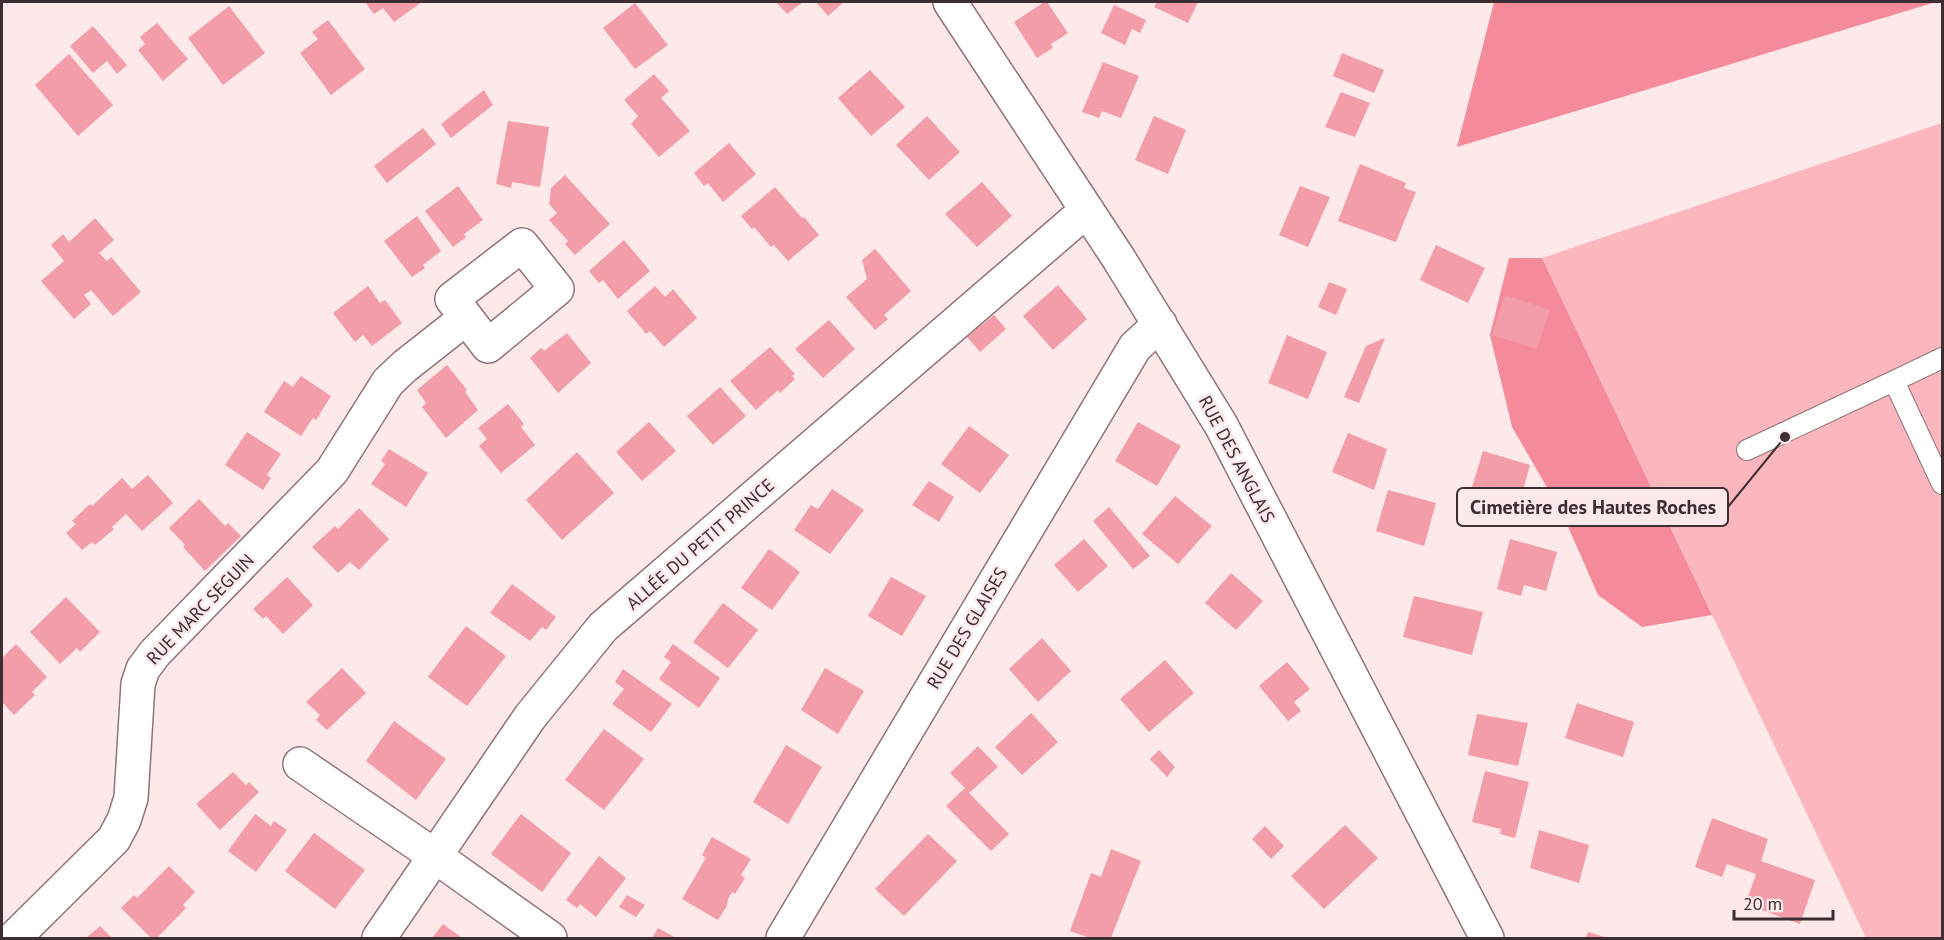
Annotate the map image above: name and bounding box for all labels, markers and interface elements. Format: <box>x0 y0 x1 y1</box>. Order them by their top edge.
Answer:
street label: RUE DES ANGLAIS <box>1194 392 1280 526</box>
street label: ALLÉE DU PETIT PRINCE <box>621 473 779 615</box>
callout: Cimetière des Hautes Roches <box>1457 488 1728 526</box>
text: Cimetière des Hautes Roches <box>1470 494 1716 520</box>
street label: RUE MARC SEGUIN <box>141 549 259 669</box>
street label: RUE DES GLAISES <box>922 563 1012 693</box>
scale bar <box>1734 883 1833 921</box>
text: 20 m <box>1743 892 1782 915</box>

